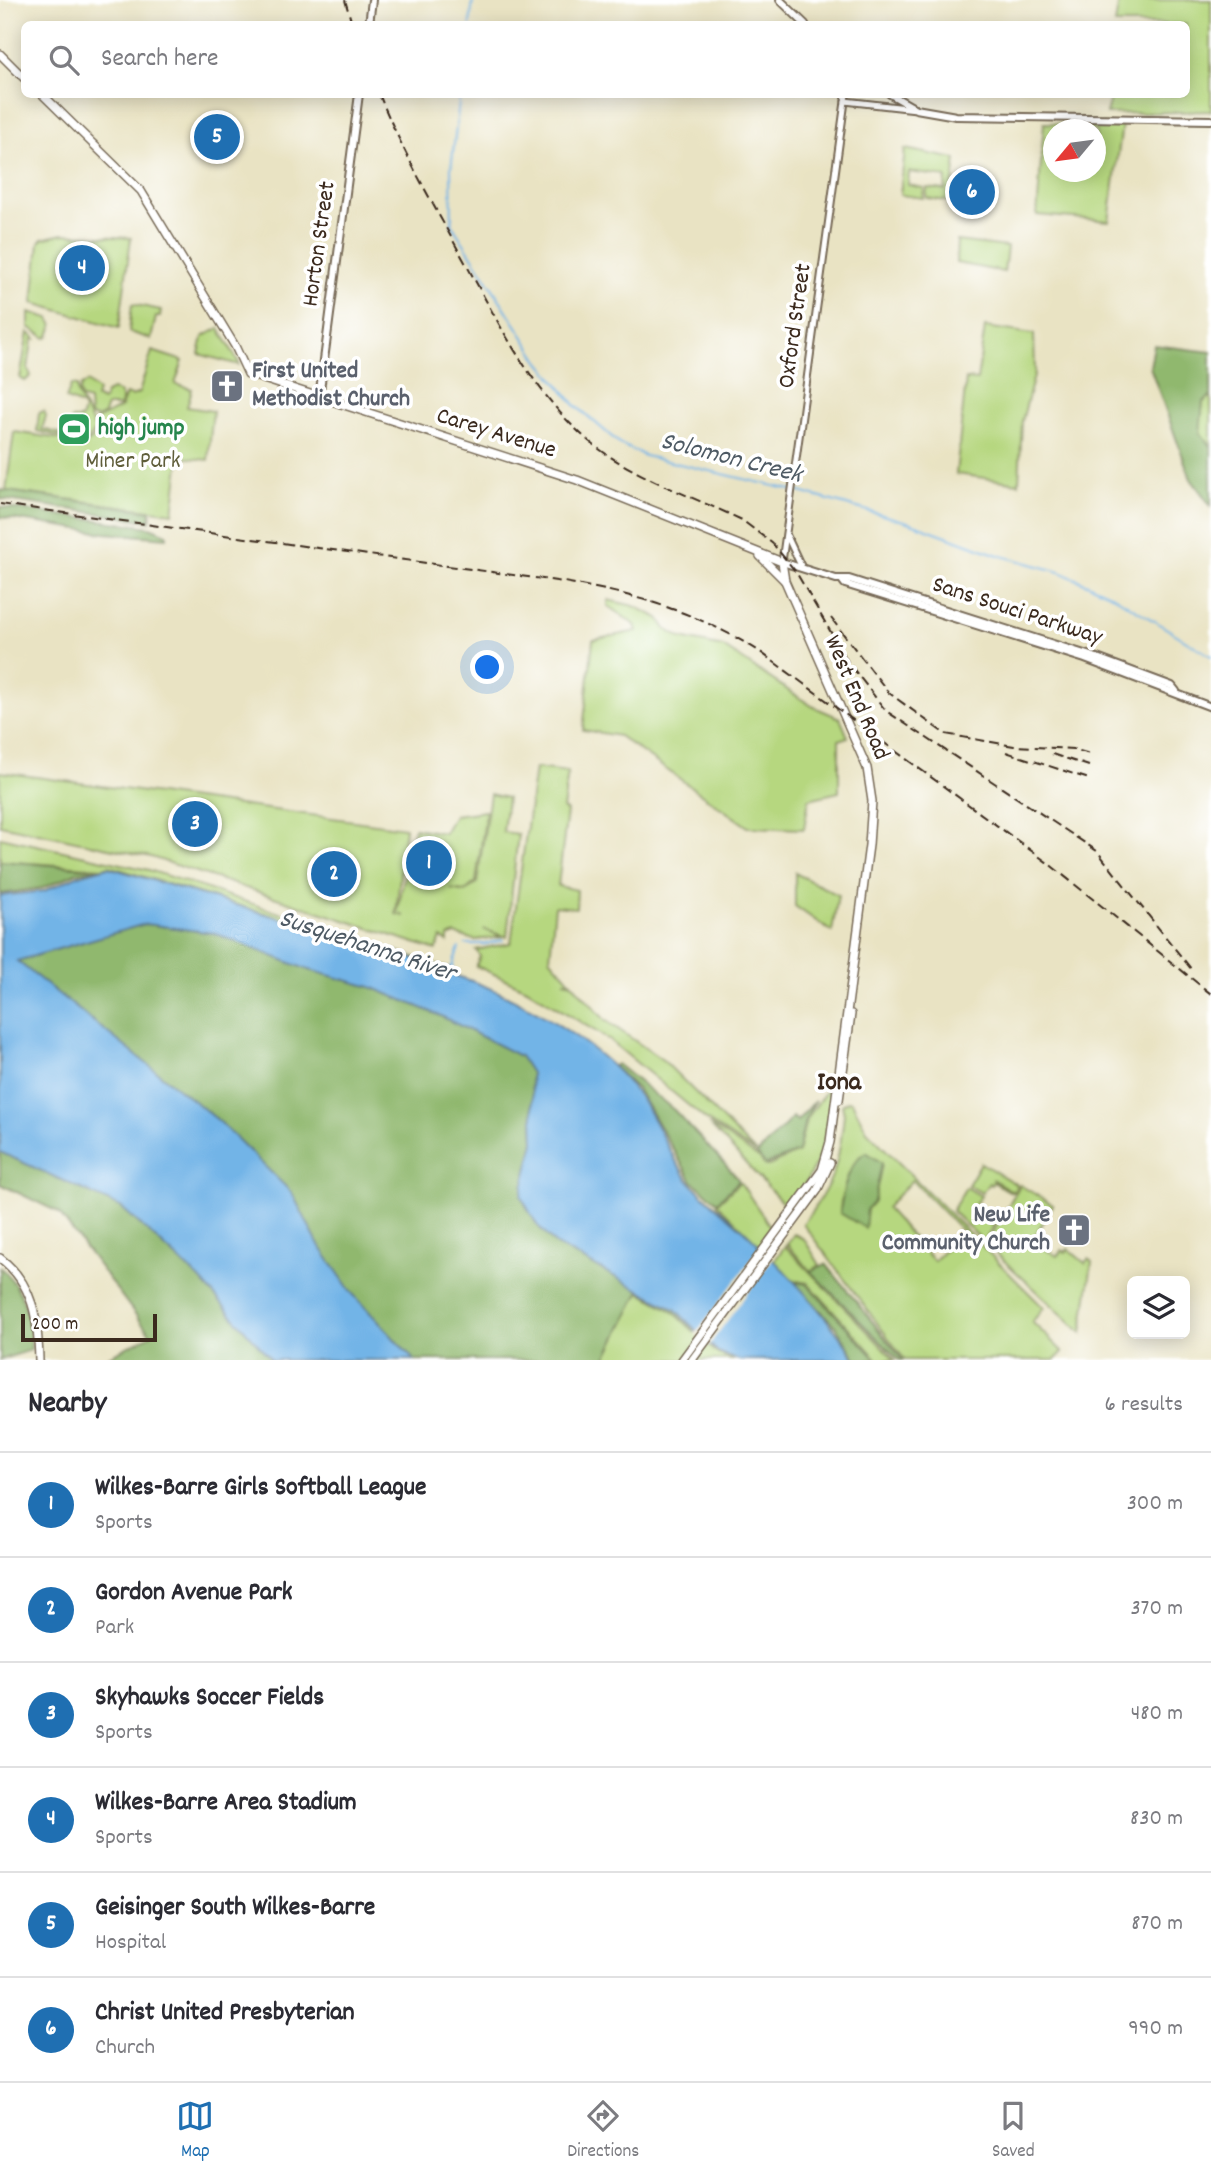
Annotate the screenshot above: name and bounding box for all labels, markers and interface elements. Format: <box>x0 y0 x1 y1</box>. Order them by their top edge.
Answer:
search box <box>21 21 1190 98</box>
icon: search <box>45 41 83 79</box>
text: Search here <box>101 41 219 78</box>
pin: 5 <box>194 111 240 163</box>
north arrow <box>1043 119 1106 182</box>
pin: 6 <box>949 166 995 218</box>
street label: Horton Street <box>294 179 346 309</box>
pin: 4 <box>59 242 105 294</box>
street label: Oxford Street <box>770 261 822 391</box>
place label: First United Methodist Church <box>252 355 410 417</box>
church icon: First United Methodist Church <box>208 367 246 405</box>
street label: Carey Avenue <box>432 400 560 468</box>
sports icon: high jump <box>55 410 93 448</box>
place label: high jump <box>98 412 185 446</box>
water label: Solomon Creek <box>657 424 808 495</box>
park label: Miner Park <box>85 445 181 479</box>
street label: Sans Souci Parkway <box>928 568 1108 656</box>
street label: West End Road <box>814 630 898 766</box>
your location <box>470 650 504 684</box>
pin: 3 <box>172 798 218 850</box>
pin: 1 <box>406 837 452 889</box>
pin: 2 <box>311 848 357 900</box>
water label: Susquehanna River <box>274 901 463 994</box>
district label: Iona <box>817 1065 862 1102</box>
place label: New Life Community Church <box>882 1199 1050 1261</box>
church icon: New Life Community Church <box>1055 1211 1093 1249</box>
map controls <box>1127 1276 1190 1339</box>
button: layers <box>1127 1276 1190 1339</box>
scale bar <box>21 1311 158 1343</box>
text: 200 m <box>32 1312 78 1339</box>
text: Nearby <box>28 1384 106 1427</box>
text: 6 results <box>1105 1389 1183 1422</box>
text: Wilkes-Barre Girls Softball League <box>95 1470 427 1507</box>
text: 1 <box>48 1488 54 1521</box>
text: 300 m <box>1127 1488 1183 1521</box>
text: Sports <box>95 1507 153 1540</box>
text: Gordon Avenue Park <box>95 1575 292 1612</box>
text: 2 <box>46 1593 56 1626</box>
text: 370 m <box>1130 1593 1183 1626</box>
text: Park <box>95 1612 134 1645</box>
text: Skyhawks Soccer Fields <box>95 1680 324 1717</box>
text: 3 <box>46 1698 56 1731</box>
text: 480 m <box>1131 1698 1183 1731</box>
text: Sports <box>95 1717 153 1750</box>
text: Wilkes-Barre Area Stadium <box>95 1785 357 1822</box>
text: 4 <box>46 1803 56 1836</box>
text: 830 m <box>1130 1803 1183 1836</box>
text: Sports <box>95 1822 153 1855</box>
text: Geisinger South Wilkes-Barre <box>95 1890 375 1927</box>
text: 5 <box>46 1908 56 1941</box>
text: 870 m <box>1131 1908 1183 1941</box>
text: Hospital <box>95 1927 166 1960</box>
text: Christ United Presbyterian <box>95 1995 354 2032</box>
text: 6 <box>45 2013 57 2046</box>
text: 990 m <box>1128 2013 1183 2046</box>
text: Church <box>95 2032 155 2065</box>
tab: Map <box>176 2097 214 2166</box>
tab: Directions <box>567 2097 639 2166</box>
tab: Saved <box>992 2097 1035 2166</box>

